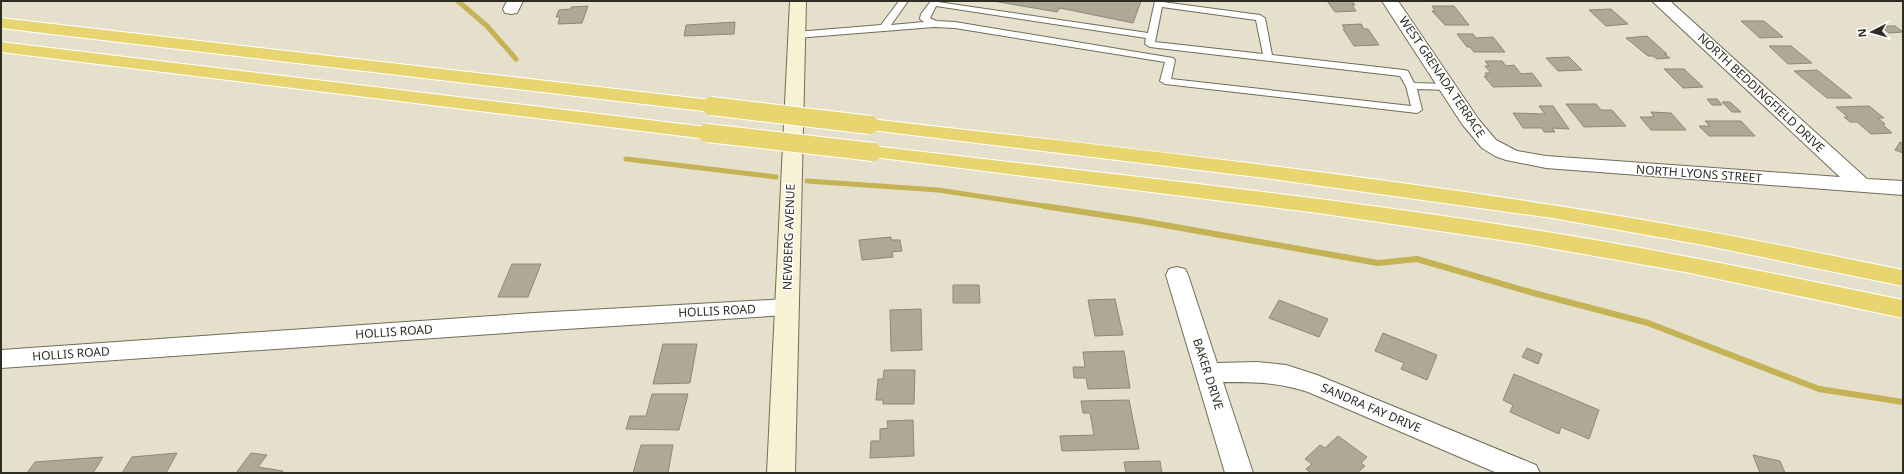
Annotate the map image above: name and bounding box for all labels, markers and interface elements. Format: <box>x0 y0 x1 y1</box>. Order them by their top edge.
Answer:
north arrow <box>1852 12 1892 52</box>
street label: WEST GRENADA TERRACE <box>1395 13 1489 141</box>
text: N <box>1854 28 1869 38</box>
street label: NORTH BEDDINGFIELD DRIVE <box>1694 29 1829 156</box>
street label: NORTH LYONS STREET <box>1636 161 1763 186</box>
street label: NEWBERG AVENUE <box>778 184 799 290</box>
street label: HOLLIS ROAD <box>678 300 756 321</box>
street label: HOLLIS ROAD <box>355 320 434 343</box>
street label: BAKER DRIVE <box>1189 336 1228 412</box>
street label: HOLLIS ROAD <box>32 342 111 365</box>
street label: SANDRA FAY DRIVE <box>1318 379 1424 436</box>

